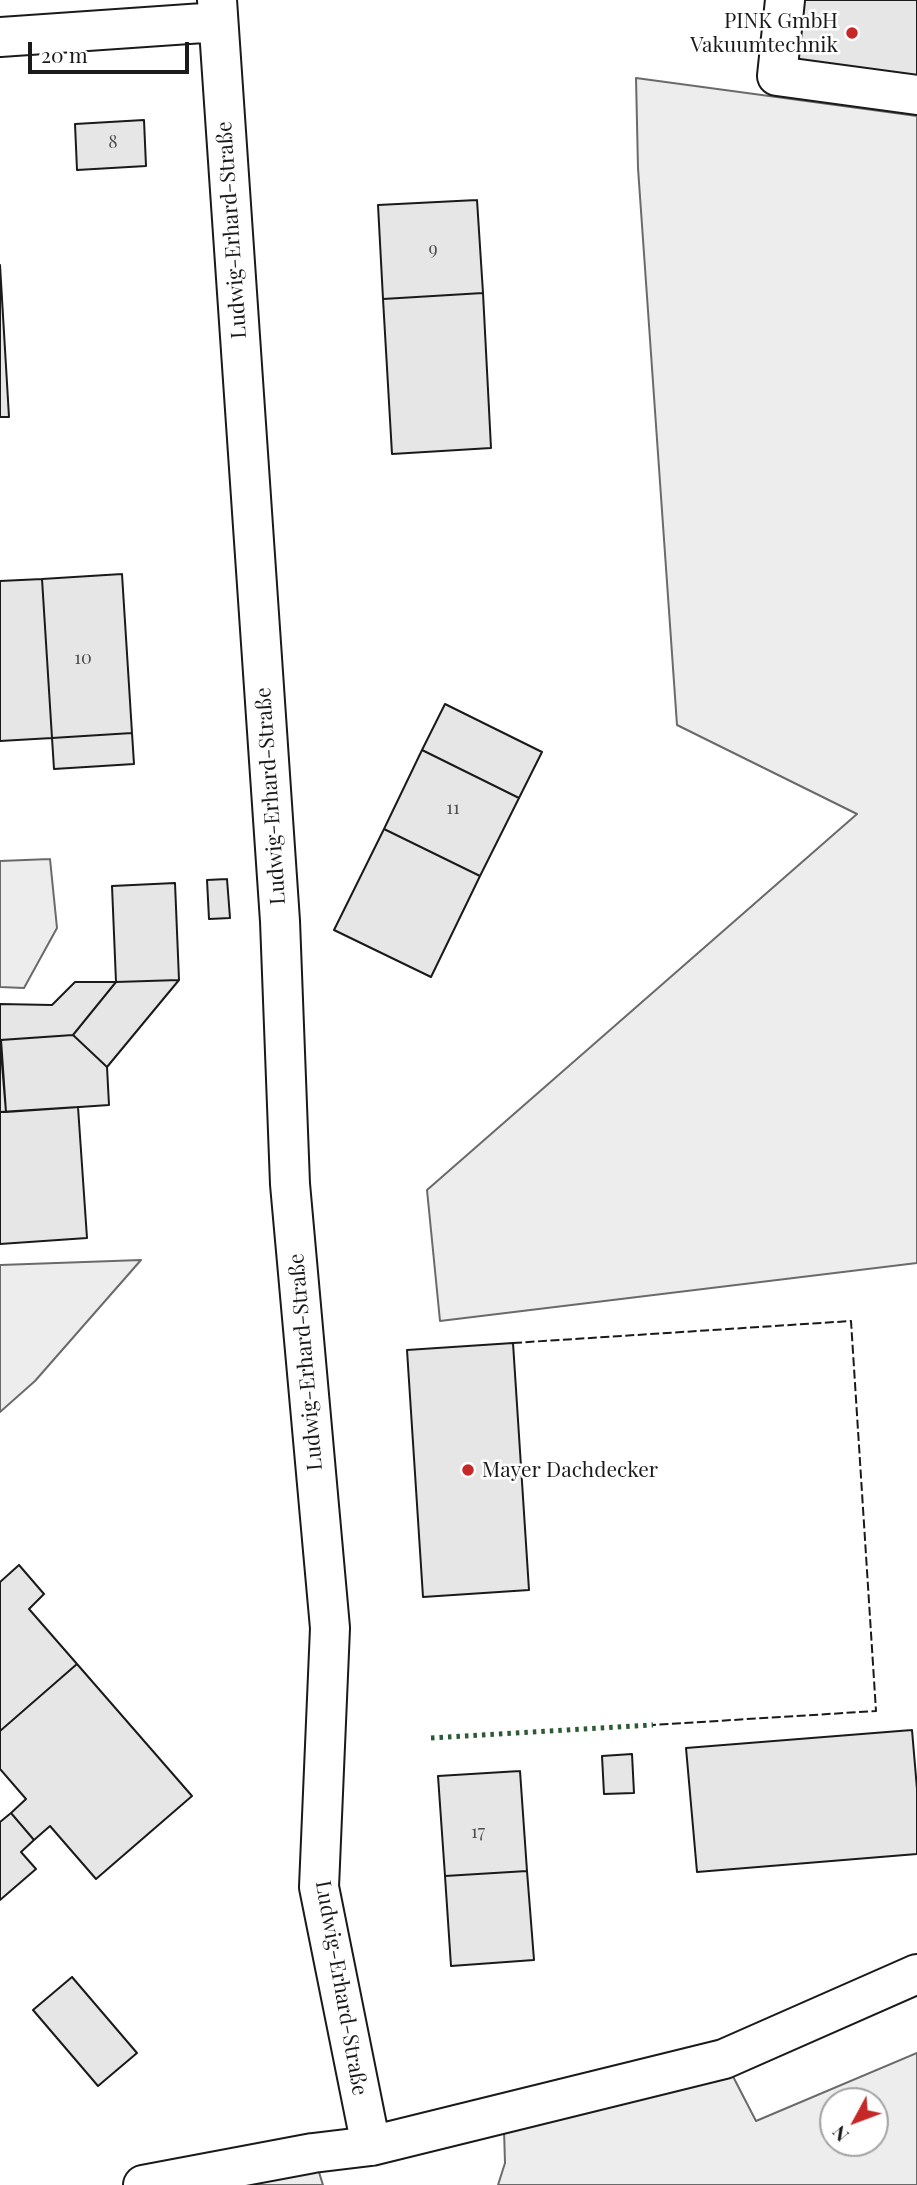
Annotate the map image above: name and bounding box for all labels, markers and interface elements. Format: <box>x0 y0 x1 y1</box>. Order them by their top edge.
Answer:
place label: PINK GmbH Vakuumtechnik <box>690 8 838 58</box>
marker: PINK GmbH Vakuumtechnik <box>844 25 860 41</box>
scale bar <box>32 28 192 72</box>
text: 20 m <box>41 40 88 68</box>
street label: Ludwig-Erhard-Straße <box>212 121 252 339</box>
house number: 8 <box>108 131 118 153</box>
house number: 9 <box>428 238 438 260</box>
house number: 10 <box>74 647 92 669</box>
street label: Ludwig-Erhard-Straße <box>251 687 291 905</box>
house number: 11 <box>446 797 460 819</box>
street label: Ludwig-Erhard-Straße <box>284 1252 328 1472</box>
place label: Mayer Dachdecker <box>482 1457 658 1483</box>
marker: Mayer Dachdecker <box>460 1462 476 1478</box>
house number: 17 <box>471 1821 485 1843</box>
street label: Ludwig-Erhard-Straße <box>310 1879 372 2097</box>
north arrow <box>819 2087 889 2157</box>
text: N <box>825 2121 854 2148</box>

